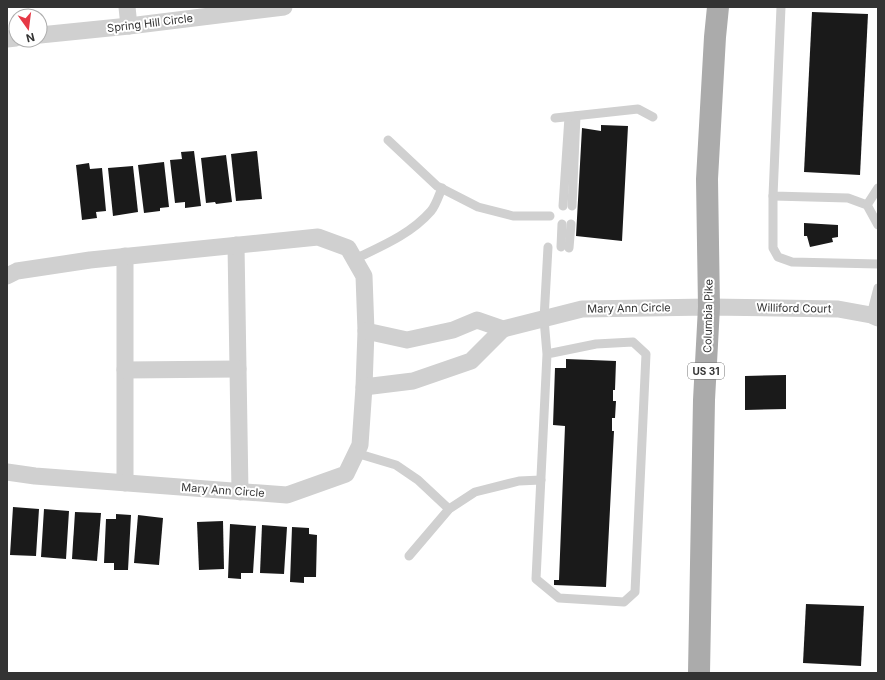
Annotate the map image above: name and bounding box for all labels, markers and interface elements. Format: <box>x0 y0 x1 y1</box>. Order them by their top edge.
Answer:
north arrow <box>8 8 48 48</box>
street label: Spring Hill Circle <box>106 11 194 35</box>
text: N <box>25 30 36 46</box>
street label: Columbia Pike <box>700 279 716 353</box>
street label: Mary Ann Circle <box>587 300 671 316</box>
street label: Williford Court <box>757 300 832 316</box>
road number: US 31 <box>688 363 724 379</box>
street label: Mary Ann Circle <box>181 480 265 500</box>

